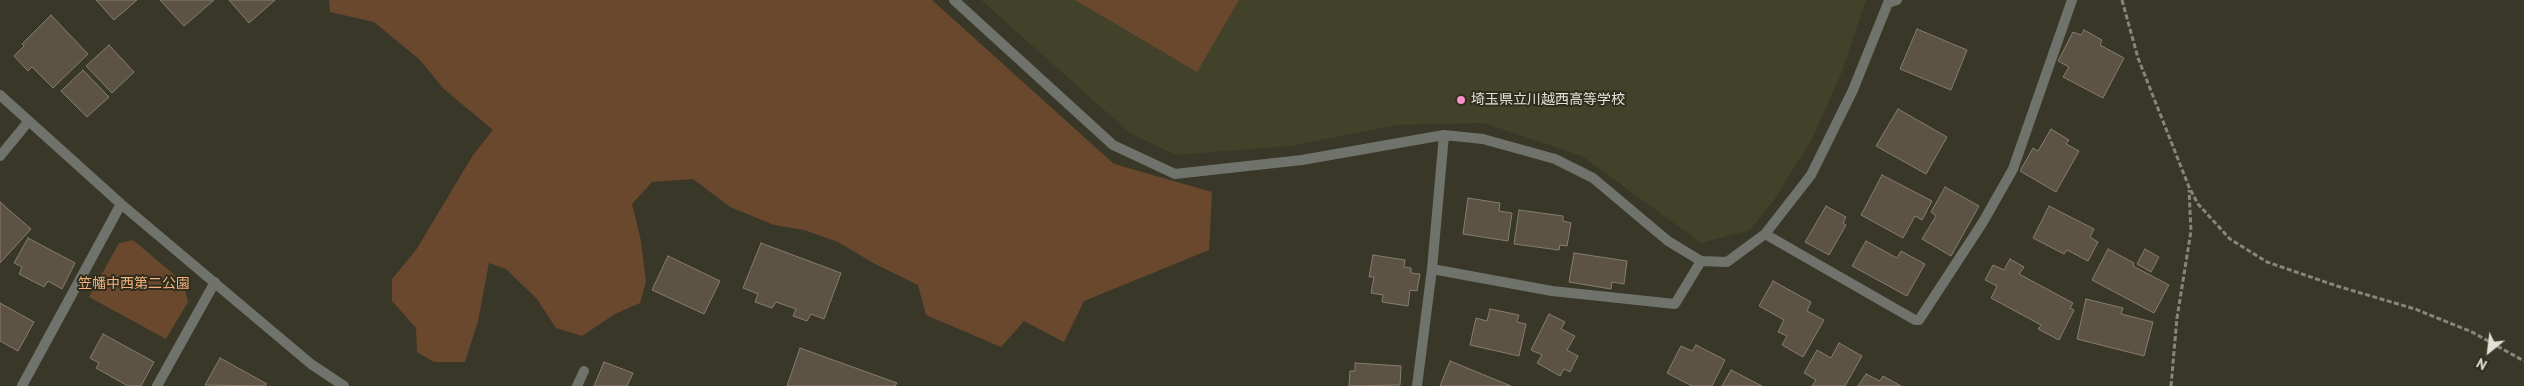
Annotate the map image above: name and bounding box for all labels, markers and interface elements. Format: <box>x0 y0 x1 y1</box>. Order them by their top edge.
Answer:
place label: 埼玉県立川越西高等学校 <box>1471 92 1625 108</box>
marker: 埼玉県立川越西高等学校 <box>1455 94 1467 106</box>
park label: 笠幡中西第二公園 <box>78 276 190 292</box>
north arrow <box>2464 326 2514 376</box>
text: N <box>2473 354 2490 374</box>

